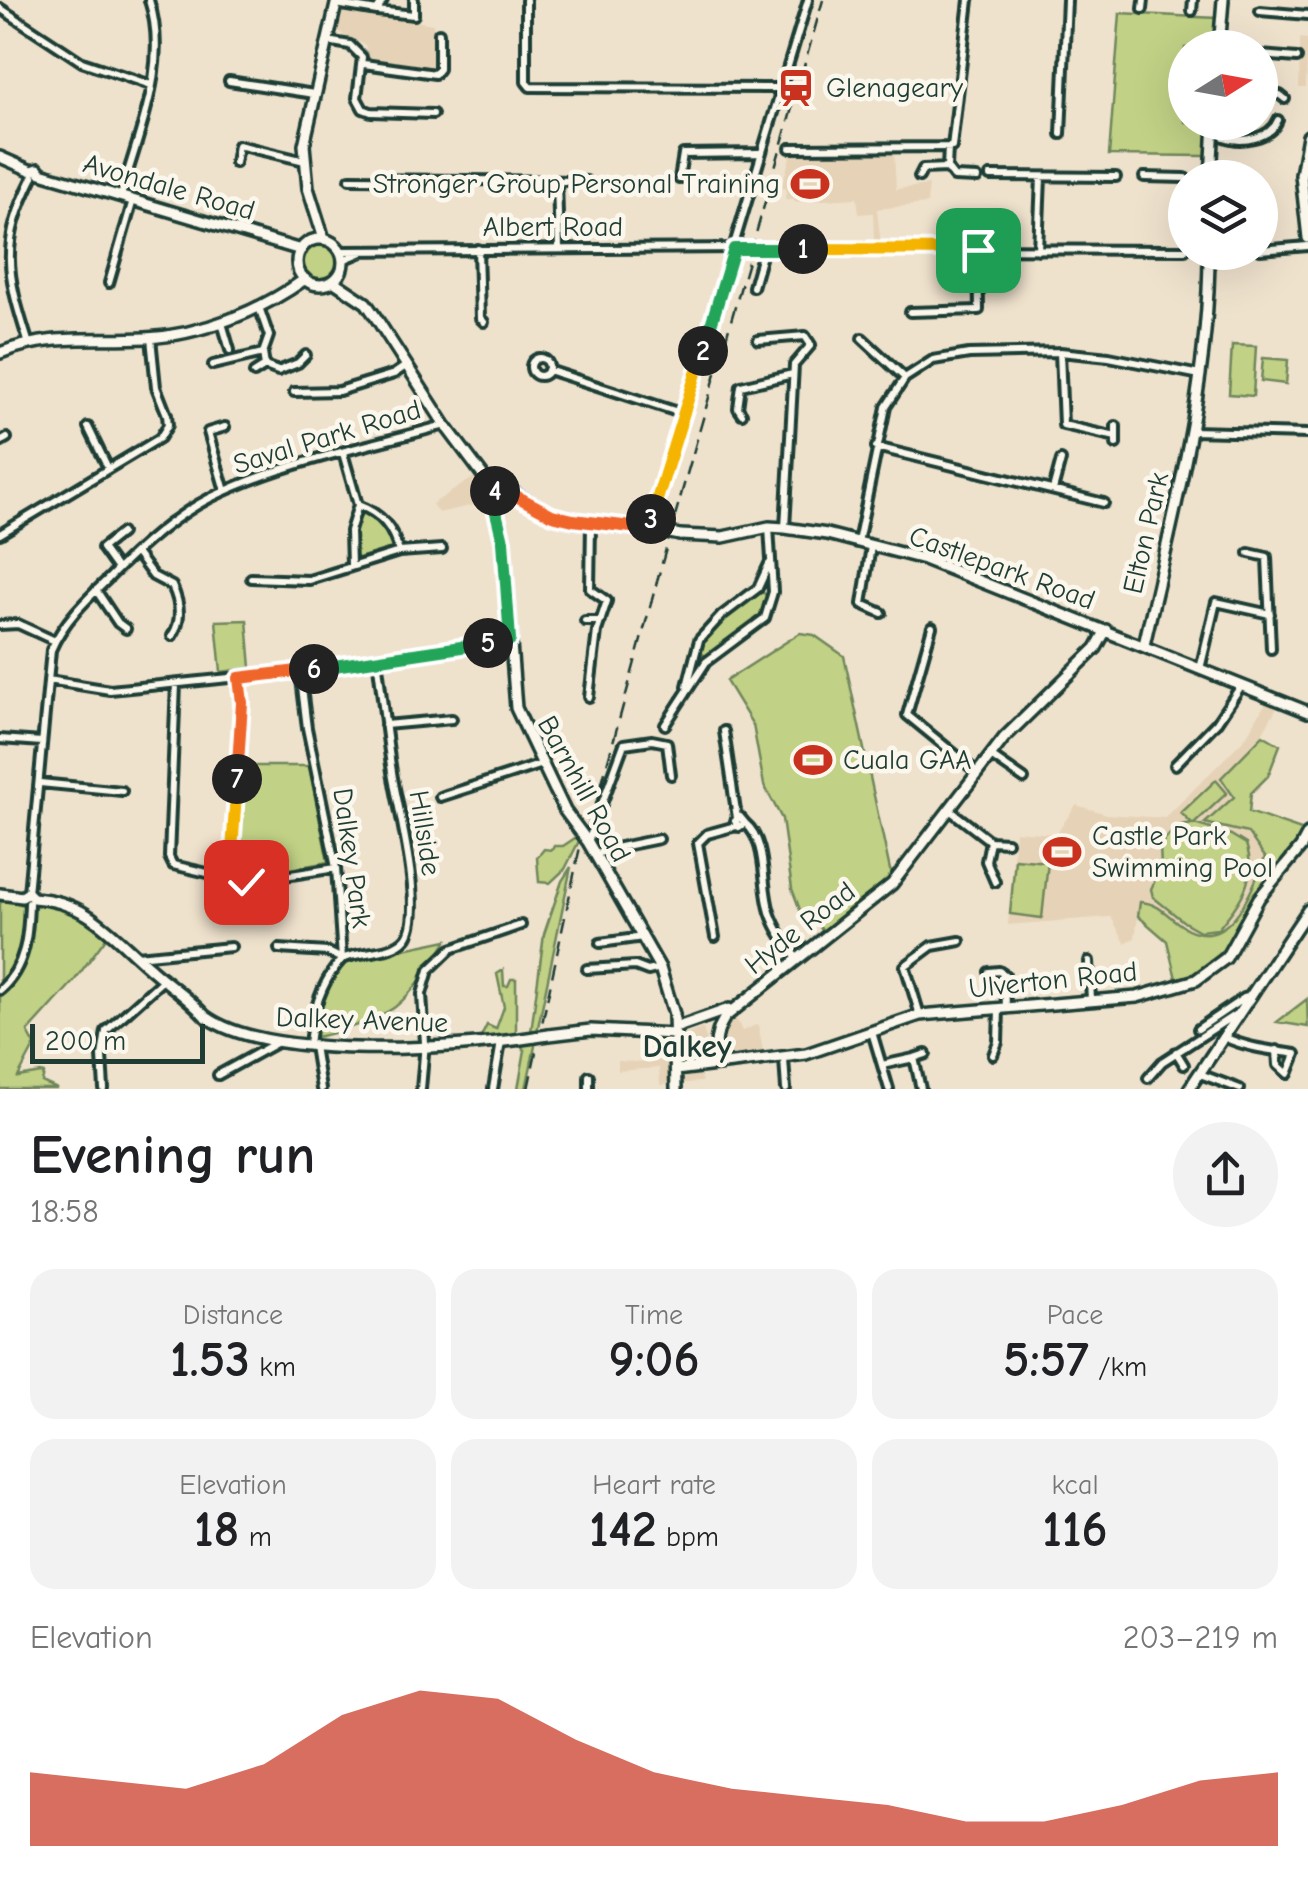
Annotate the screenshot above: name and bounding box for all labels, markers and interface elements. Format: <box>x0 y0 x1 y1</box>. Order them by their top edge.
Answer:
north arrow <box>1168 30 1278 140</box>
map controls <box>1168 30 1278 270</box>
station icon: Glenageary <box>775 67 817 109</box>
place label: Glenageary <box>826 72 964 104</box>
street label: Avondale Road <box>80 147 258 227</box>
button: layers <box>1168 160 1278 270</box>
sports icon: Stronger Group Personal Training <box>789 163 831 205</box>
place label: Stronger Group Personal Training <box>373 168 780 200</box>
pin <box>936 208 1021 293</box>
street label: Albert Road <box>483 211 623 243</box>
icon: arrive <box>951 223 1006 278</box>
pin: 1 <box>778 224 828 274</box>
text: 1 <box>797 233 809 265</box>
pin: 2 <box>678 326 728 376</box>
text: 2 <box>696 335 710 367</box>
street label: Saval Park Road <box>229 393 425 481</box>
pin: 4 <box>470 466 520 516</box>
street label: Elton Park <box>1117 469 1176 597</box>
text: 4 <box>488 475 502 507</box>
pin: 3 <box>626 494 676 544</box>
text: 3 <box>644 503 658 535</box>
street label: Castlepark Road <box>905 520 1099 616</box>
pin: 5 <box>463 618 513 668</box>
text: 5 <box>481 627 495 659</box>
pin: 6 <box>289 644 339 694</box>
text: 6 <box>307 653 321 685</box>
street label: Barnhill Road <box>531 710 637 868</box>
sports icon: Cuala GAA <box>792 739 834 781</box>
place label: Cuala GAA <box>843 744 971 776</box>
pin: 7 <box>212 754 262 804</box>
text: 7 <box>231 763 243 795</box>
street label: Dalkey Park <box>326 786 378 930</box>
street label: Hillside <box>402 788 448 878</box>
place label: Castle Park Swimming Pool <box>1092 820 1273 884</box>
sports icon: Castle Park Swimming Pool <box>1041 831 1083 873</box>
pin <box>204 840 289 925</box>
icon: check <box>219 855 274 910</box>
street label: Hyde Road <box>739 875 861 981</box>
street label: Ulverton Road <box>967 955 1139 1005</box>
street label: Dalkey Avenue <box>275 1001 449 1039</box>
scale bar <box>30 1019 205 1064</box>
text: 200 m <box>45 1025 126 1057</box>
district label: Dalkey <box>642 1028 732 1065</box>
button: share <box>1173 1122 1278 1227</box>
text: Evening run <box>30 1123 315 1187</box>
text: 18:58 <box>30 1193 99 1230</box>
text: Distance <box>183 1299 283 1331</box>
text: Time <box>625 1299 683 1331</box>
text: Pace <box>1047 1299 1103 1331</box>
text: 1.53 <box>170 1331 250 1389</box>
text: 9:06 <box>608 1331 700 1389</box>
text: 5:57 <box>1003 1331 1089 1389</box>
text: km <box>250 1351 296 1383</box>
text: /km <box>1089 1351 1147 1383</box>
text: Elevation <box>179 1469 287 1501</box>
text: Heart rate <box>592 1469 716 1501</box>
text: kcal <box>1051 1469 1099 1501</box>
text: 18 <box>194 1501 239 1559</box>
text: 142 <box>589 1501 657 1559</box>
text: 116 <box>1042 1501 1108 1559</box>
text: m <box>239 1521 272 1553</box>
text: bpm <box>657 1521 719 1553</box>
text: Elevation <box>30 1619 153 1656</box>
text: 203–219 m <box>1123 1619 1278 1656</box>

